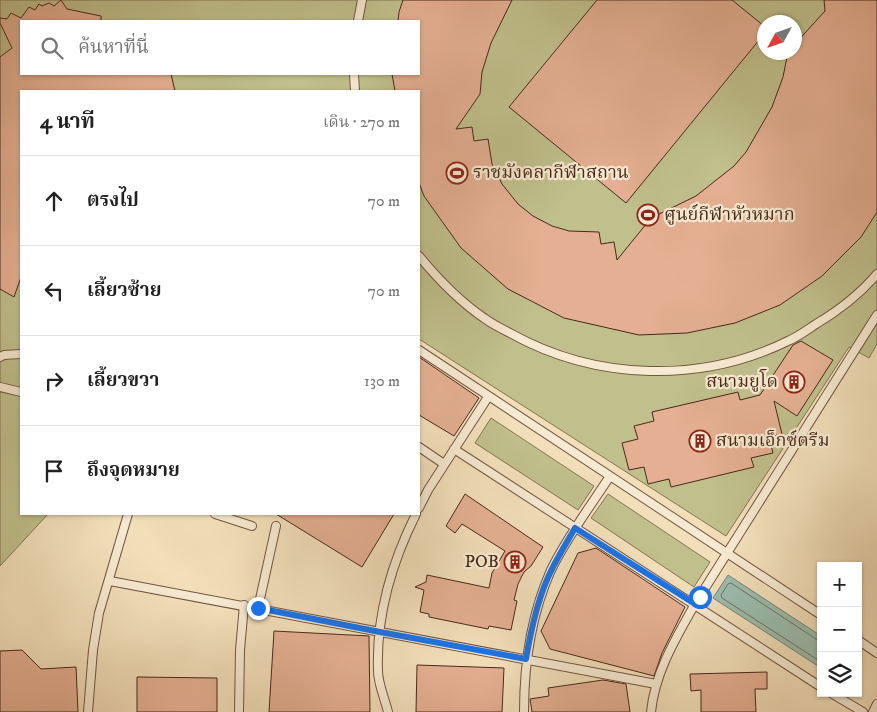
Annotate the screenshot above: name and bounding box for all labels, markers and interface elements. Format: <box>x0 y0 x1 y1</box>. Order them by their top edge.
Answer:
north arrow <box>757 15 802 60</box>
search box <box>20 20 420 75</box>
icon: search <box>38 34 66 62</box>
text: ค้นหาที่นี่ <box>78 36 149 59</box>
text: 4 นาที <box>40 109 95 135</box>
text: เดิน · 270 m <box>323 112 400 132</box>
sports icon: ราชมังคลากีฬาสถาน <box>445 161 469 185</box>
place label: ราชมังคลากีฬาสถาน <box>473 162 629 184</box>
icon: ahead <box>40 187 68 215</box>
text: ตรงไป <box>87 189 139 212</box>
text: 70 m <box>368 191 400 211</box>
sports icon: ศูนย์กีฬาหัวหมาก <box>636 203 660 227</box>
place label: ศูนย์กีฬาหัวหมาก <box>664 203 795 226</box>
icon: left <box>40 277 68 305</box>
text: เลี้ยวซ้าย <box>87 279 161 302</box>
text: 70 m <box>368 281 400 301</box>
icon: right <box>40 367 68 395</box>
place label: สนามยูโด <box>706 368 778 393</box>
text: เลี้ยวขวา <box>87 369 159 392</box>
building icon: สนามยูโด <box>782 370 806 394</box>
text: 130 m <box>364 371 400 391</box>
building icon: สนามเอ็กซ์ตรีม <box>688 429 712 453</box>
place label: สนามเอ็กซ์ตรีม <box>716 429 830 452</box>
icon: arrive <box>40 457 68 485</box>
text: ถึงจุดหมาย <box>87 459 180 482</box>
building icon: POB <box>503 550 527 574</box>
place label: POB <box>465 551 499 573</box>
map controls <box>817 562 862 697</box>
button: + <box>817 562 862 607</box>
route start <box>689 586 712 609</box>
route end <box>247 597 270 620</box>
button: − <box>817 607 862 652</box>
button: layers <box>817 652 862 697</box>

